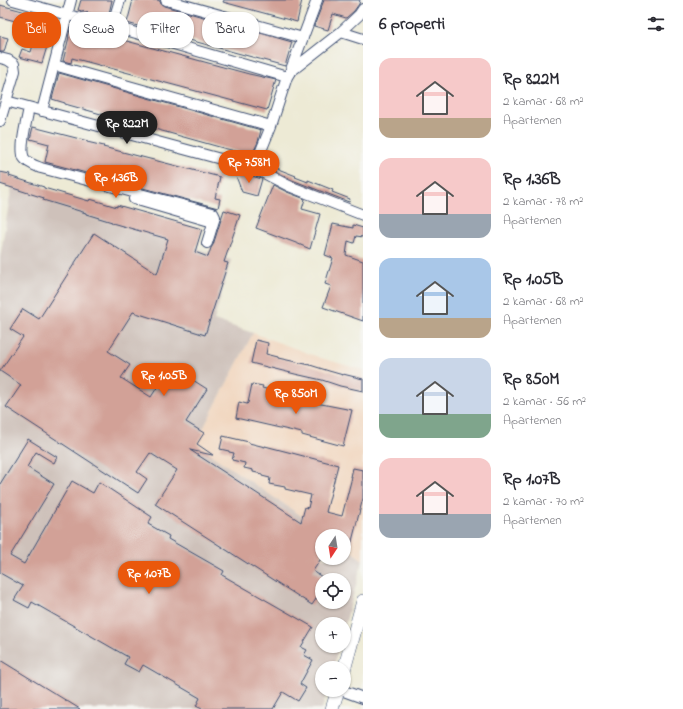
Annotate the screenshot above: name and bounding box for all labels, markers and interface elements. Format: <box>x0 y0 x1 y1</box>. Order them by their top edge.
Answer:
chip: Beli <box>12 12 61 48</box>
chip: Sewa <box>69 12 129 48</box>
chip: Filter <box>137 12 194 48</box>
chip: Baru <box>202 12 259 48</box>
text: 6 properti <box>379 12 445 37</box>
icon: filters <box>645 13 667 35</box>
text: Rp 822M <box>503 67 560 92</box>
icon: home <box>411 74 459 122</box>
text: 2 kamar · 68 m² <box>503 92 584 111</box>
pin: Rp 822M <box>90 111 164 145</box>
text: Apartemen <box>503 111 562 130</box>
text: Rp 822M <box>105 114 149 133</box>
pin: Rp 758M <box>212 150 286 184</box>
text: Rp 758M <box>227 153 271 172</box>
pin: Rp 1.36B <box>75 165 157 199</box>
text: Rp 1.36B <box>503 167 561 192</box>
text: Rp 1.36B <box>94 168 138 187</box>
icon: home <box>411 174 459 222</box>
text: 2 kamar · 78 m² <box>503 192 583 211</box>
text: Apartemen <box>503 211 562 230</box>
text: Rp 1.05B <box>503 267 563 292</box>
icon: home <box>411 274 459 322</box>
text: 2 kamar · 68 m² <box>503 292 584 311</box>
text: Apartemen <box>503 311 562 330</box>
pin: Rp 1.05B <box>123 363 205 397</box>
text: Rp 1.05B <box>141 366 187 385</box>
text: Rp 850M <box>503 367 560 392</box>
icon: home <box>411 374 459 422</box>
pin: Rp 850M <box>259 381 333 415</box>
text: Rp 850M <box>274 384 318 403</box>
text: 2 kamar · 56 m² <box>503 392 586 411</box>
text: Apartemen <box>503 411 562 430</box>
text: Rp 1.07B <box>503 467 561 492</box>
icon: home <box>411 474 459 522</box>
text: 2 kamar · 70 m² <box>503 492 584 511</box>
text: Apartemen <box>503 511 562 530</box>
north arrow <box>315 529 351 565</box>
map controls <box>315 529 351 697</box>
pin: Rp 1.07B <box>108 561 190 595</box>
text: Rp 1.07B <box>127 564 171 583</box>
button: locate <box>315 573 351 609</box>
button: + <box>315 617 351 653</box>
button: − <box>315 661 351 697</box>

